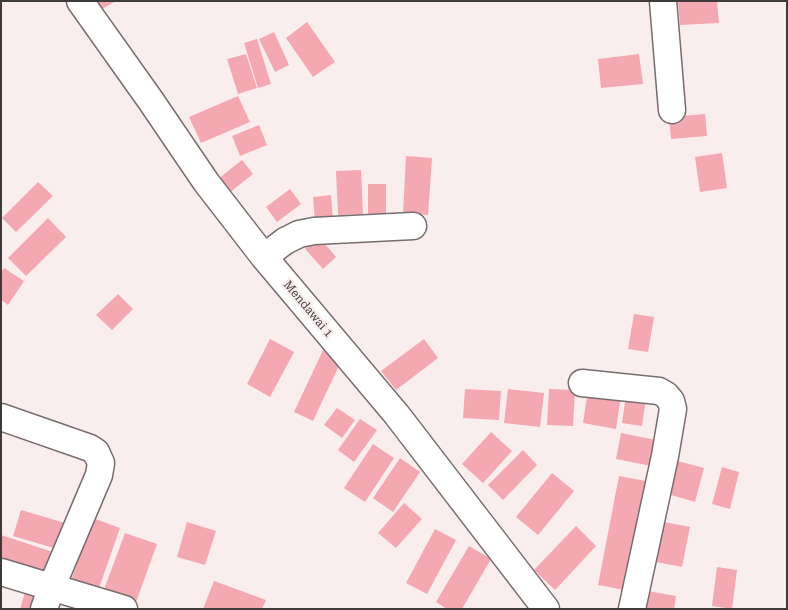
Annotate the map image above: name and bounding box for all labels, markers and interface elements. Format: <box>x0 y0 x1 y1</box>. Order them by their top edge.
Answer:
street label: Mendawai 1 <box>280 278 336 340</box>

